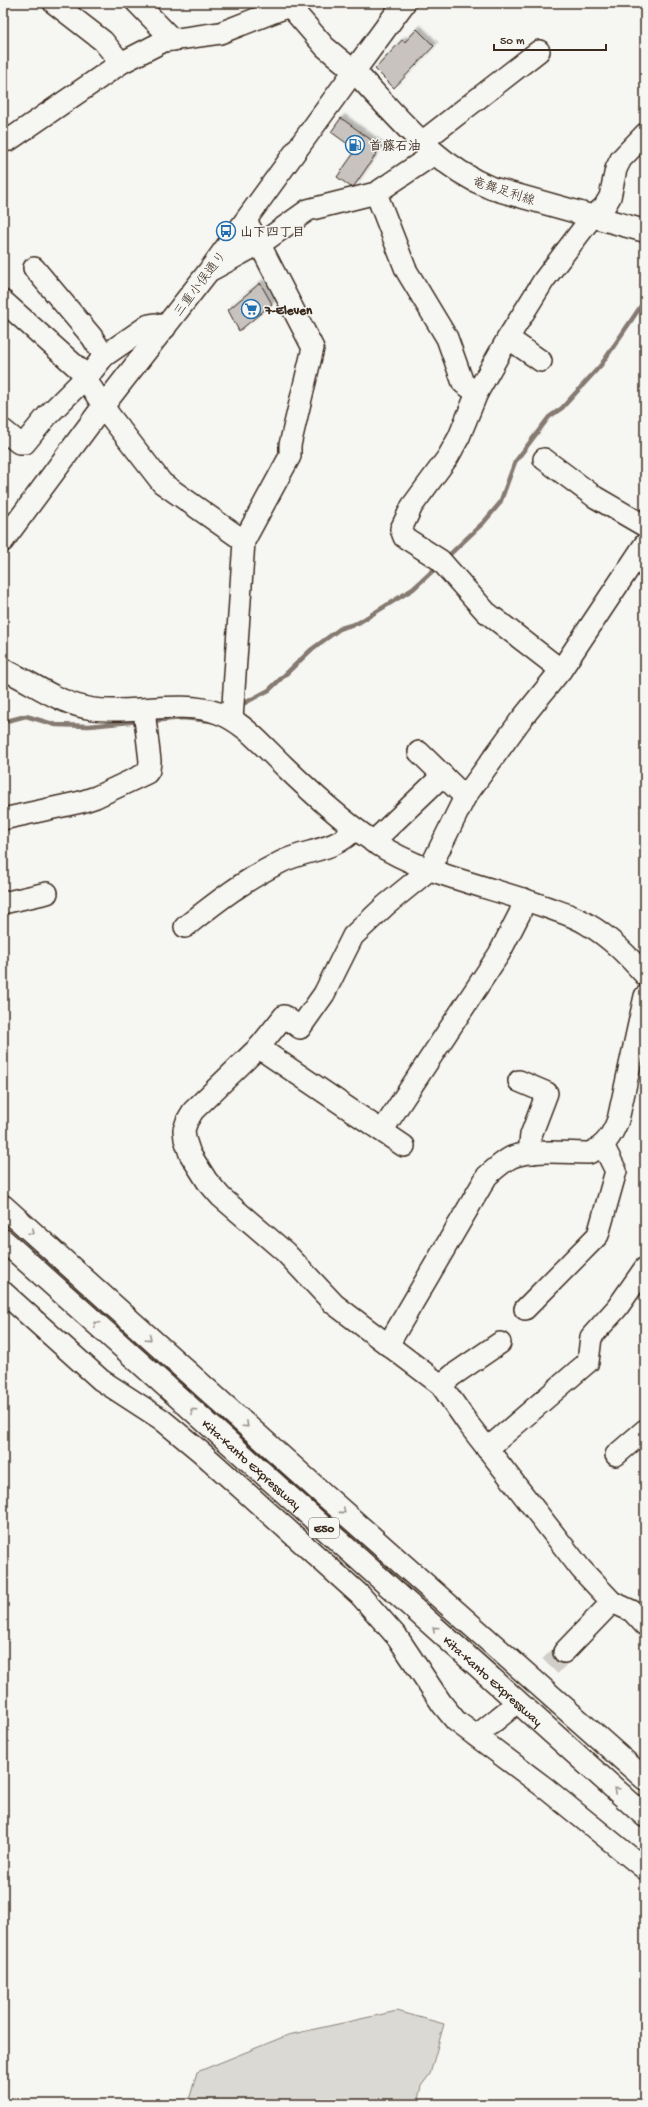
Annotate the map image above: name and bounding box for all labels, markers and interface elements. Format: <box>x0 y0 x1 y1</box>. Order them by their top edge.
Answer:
scale bar <box>494 26 606 52</box>
text: 50 m <box>500 35 525 49</box>
fuel station icon: 首藤石油 <box>344 134 366 156</box>
place label: 首藤石油 <box>369 139 421 155</box>
street label: 竜舞足利線 <box>470 174 538 210</box>
bus stop icon: 山下四丁目 <box>215 220 237 242</box>
place label: 山下四丁目 <box>240 226 305 241</box>
street label: 三重小俣通り <box>171 248 230 320</box>
supermarket icon: 7-Eleven <box>240 298 262 320</box>
place label: 7-Eleven <box>264 304 313 319</box>
one-way arrow <box>27 1227 35 1235</box>
one-way arrow <box>93 1322 101 1329</box>
one-way arrow <box>144 1333 152 1340</box>
one-way arrow <box>190 1409 197 1416</box>
street label: Kita-Kanto Expressway <box>198 1417 304 1514</box>
one-way arrow <box>241 1420 249 1427</box>
one-way arrow <box>338 1507 346 1514</box>
road number: E50 <box>309 1518 339 1538</box>
one-way arrow <box>433 1626 440 1633</box>
street label: Kita-Kanto Expressway <box>439 1634 545 1731</box>
one-way arrow <box>613 1787 621 1794</box>

